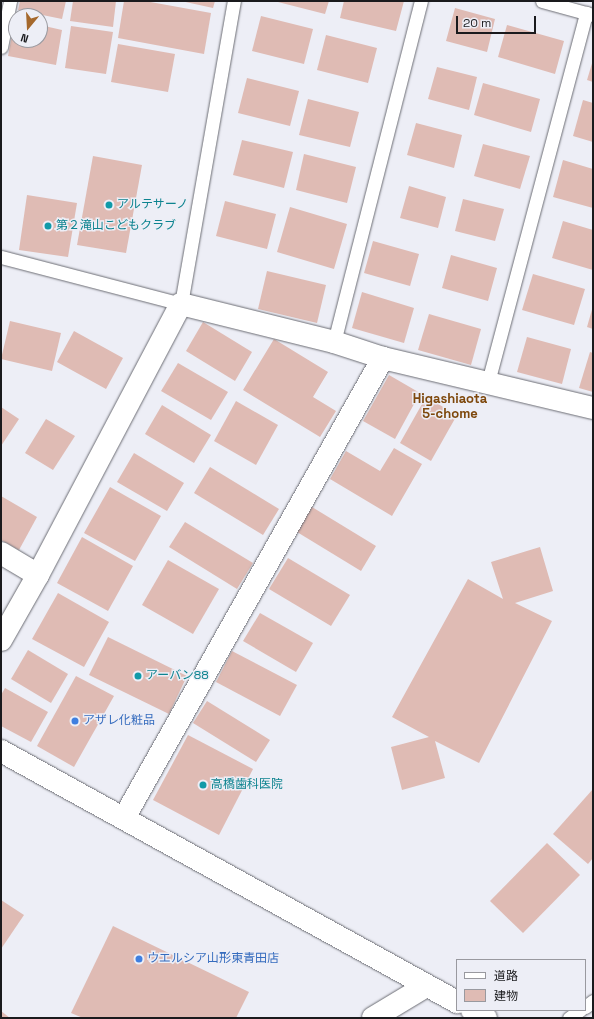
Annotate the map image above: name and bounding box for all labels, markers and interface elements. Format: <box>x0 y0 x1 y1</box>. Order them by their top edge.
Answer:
north arrow <box>8 8 48 48</box>
scale bar <box>458 8 538 34</box>
text: 20 m <box>463 15 491 31</box>
text: N <box>19 31 30 46</box>
place label: アルテサーノ <box>117 198 189 212</box>
marker: アルテサーノ <box>104 200 114 210</box>
place label: 第２滝山こどもクラブ <box>56 219 176 233</box>
marker: 第２滝山こどもクラブ <box>43 221 53 231</box>
district label: Higashiaota 5-chome <box>413 392 487 423</box>
place label: アーバン88 <box>146 669 208 683</box>
marker: アーバン88 <box>133 671 143 681</box>
place label: アザレ化粧品 <box>83 714 155 728</box>
marker: アザレ化粧品 <box>70 716 80 726</box>
place label: 高橋歯科医院 <box>211 778 283 792</box>
marker: 高橋歯科医院 <box>198 780 208 790</box>
place label: ウエルシア山形東青田店 <box>147 952 279 966</box>
marker: ウエルシア山形東青田店 <box>134 954 144 964</box>
legend <box>456 959 586 1011</box>
text: 道路 <box>494 968 518 984</box>
text: 建物 <box>494 988 518 1004</box>

